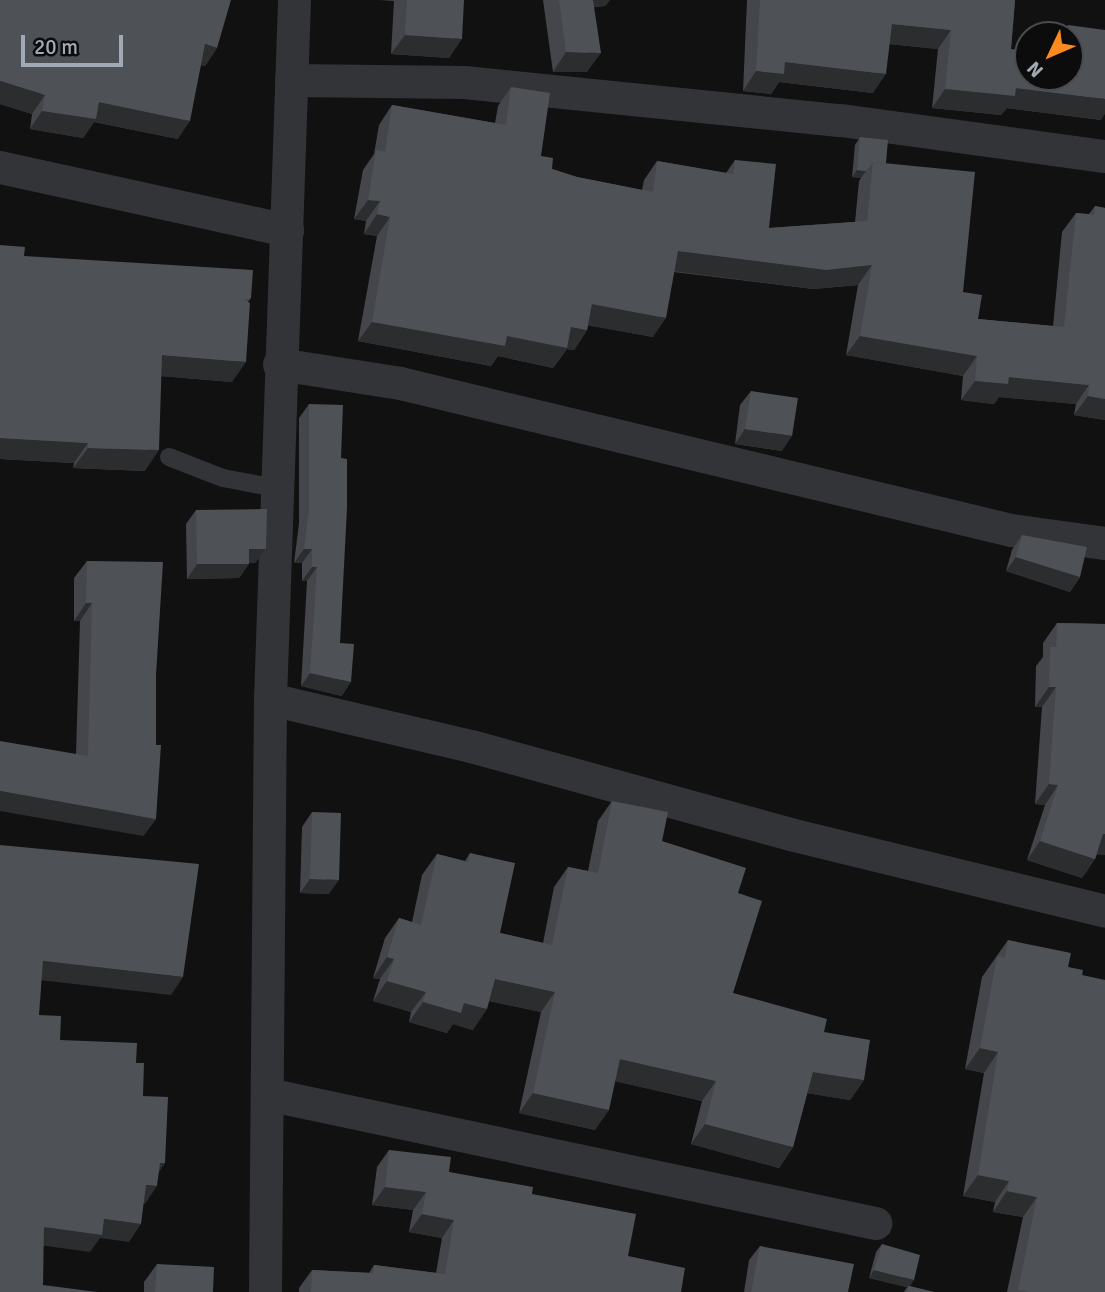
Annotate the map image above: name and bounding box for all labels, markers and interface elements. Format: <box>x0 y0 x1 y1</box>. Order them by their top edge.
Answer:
scale bar <box>24 21 126 65</box>
north arrow <box>1014 21 1084 91</box>
text: 20 m <box>34 34 78 60</box>
text: N <box>1022 56 1049 82</box>

